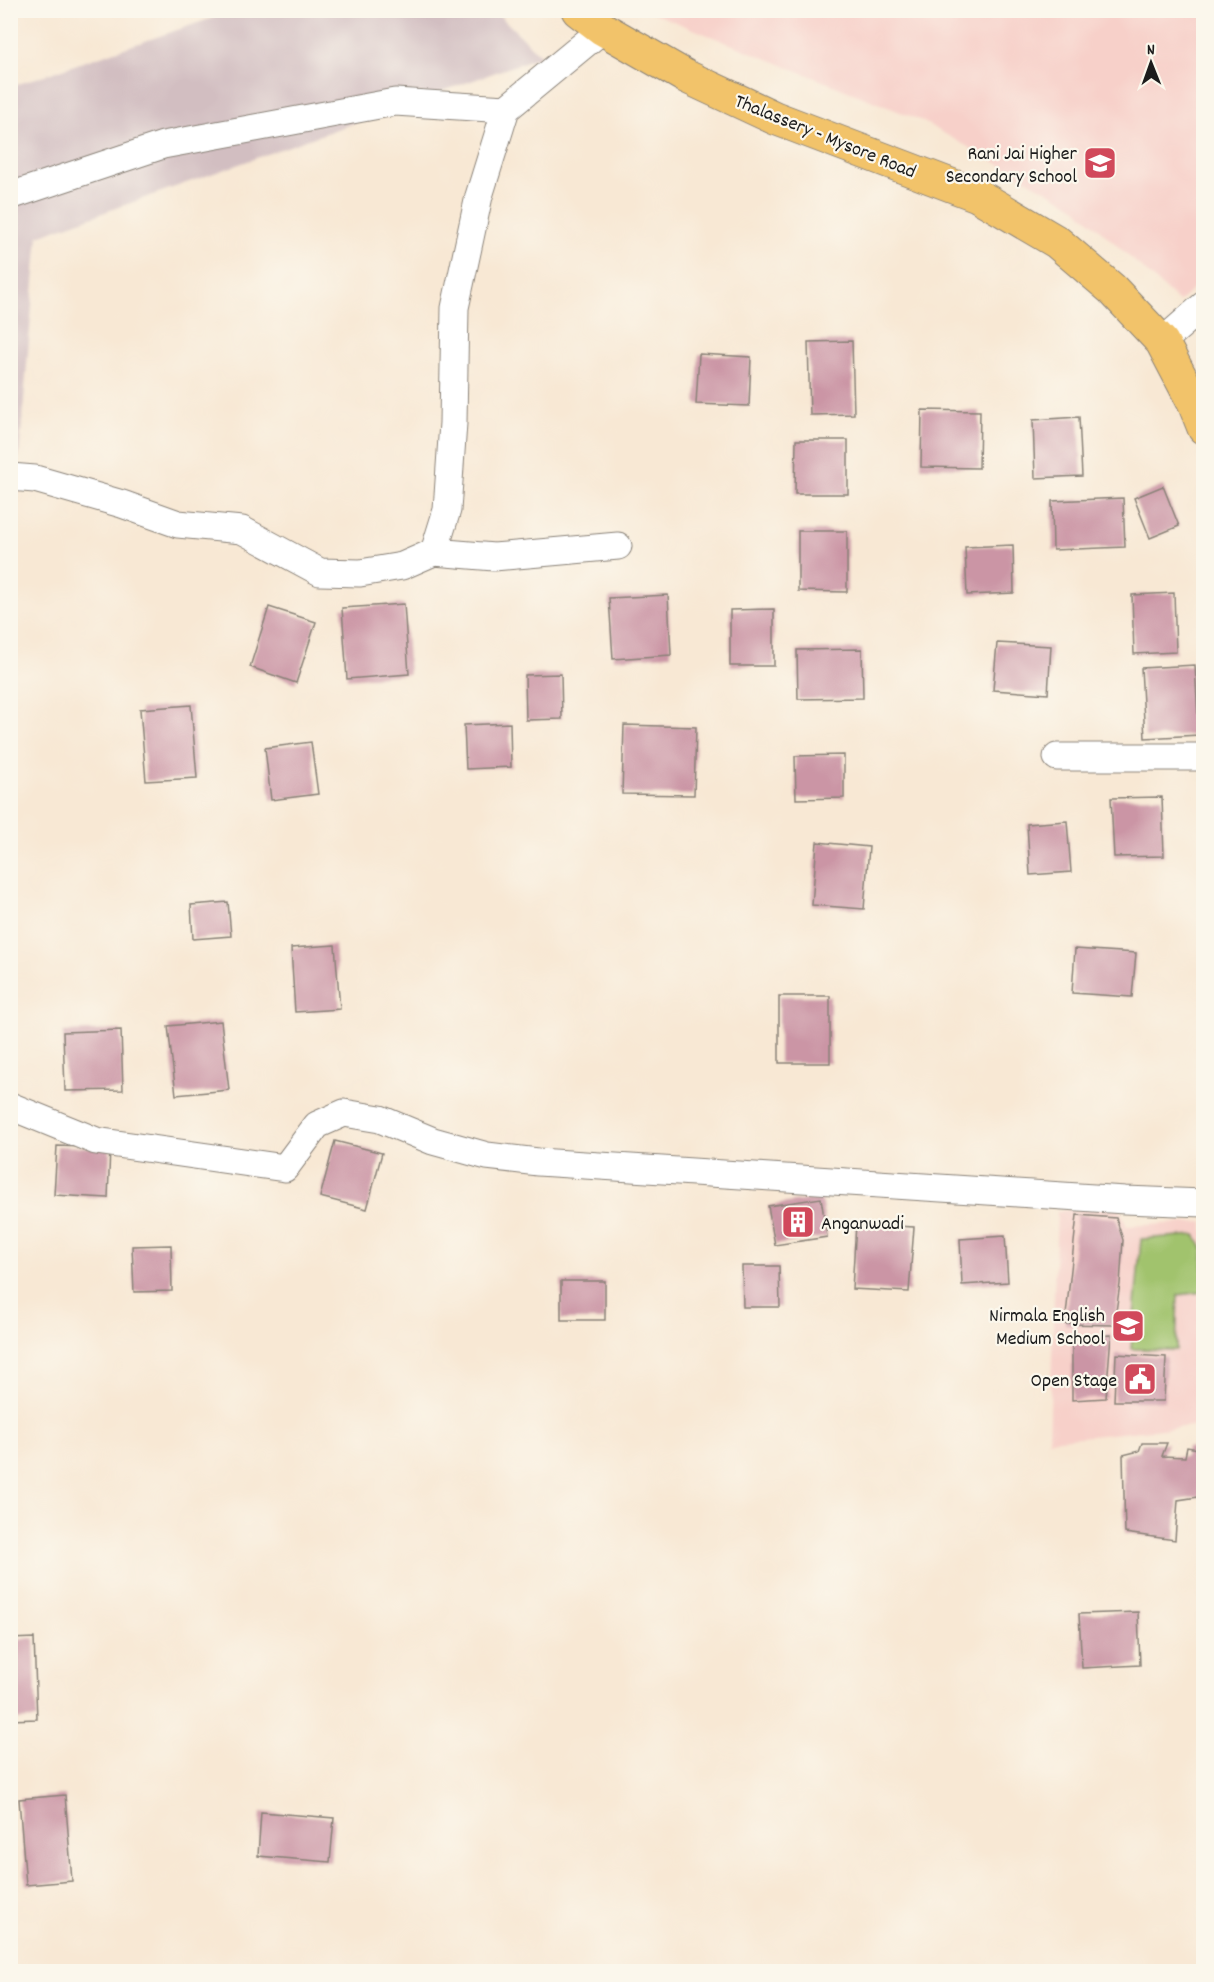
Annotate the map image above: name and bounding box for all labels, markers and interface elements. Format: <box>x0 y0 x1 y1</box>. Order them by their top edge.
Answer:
north arrow <box>1121 33 1181 93</box>
text: N <box>1147 39 1155 62</box>
street label: Thalassery - Mysore Road <box>730 89 920 187</box>
place label: Rani Jai Higher Secondary School <box>946 141 1078 192</box>
school or university icon: Rani Jai Higher Secondary School <box>1082 145 1118 181</box>
building icon: Anganwadi <box>780 1204 816 1240</box>
place label: Anganwadi <box>821 1211 904 1239</box>
place label: Nirmala English Medium School <box>989 1303 1105 1354</box>
school or university icon: Nirmala English Medium School <box>1110 1308 1146 1344</box>
public building icon: Open Stage <box>1122 1361 1158 1397</box>
place label: Open Stage <box>1031 1368 1117 1396</box>

